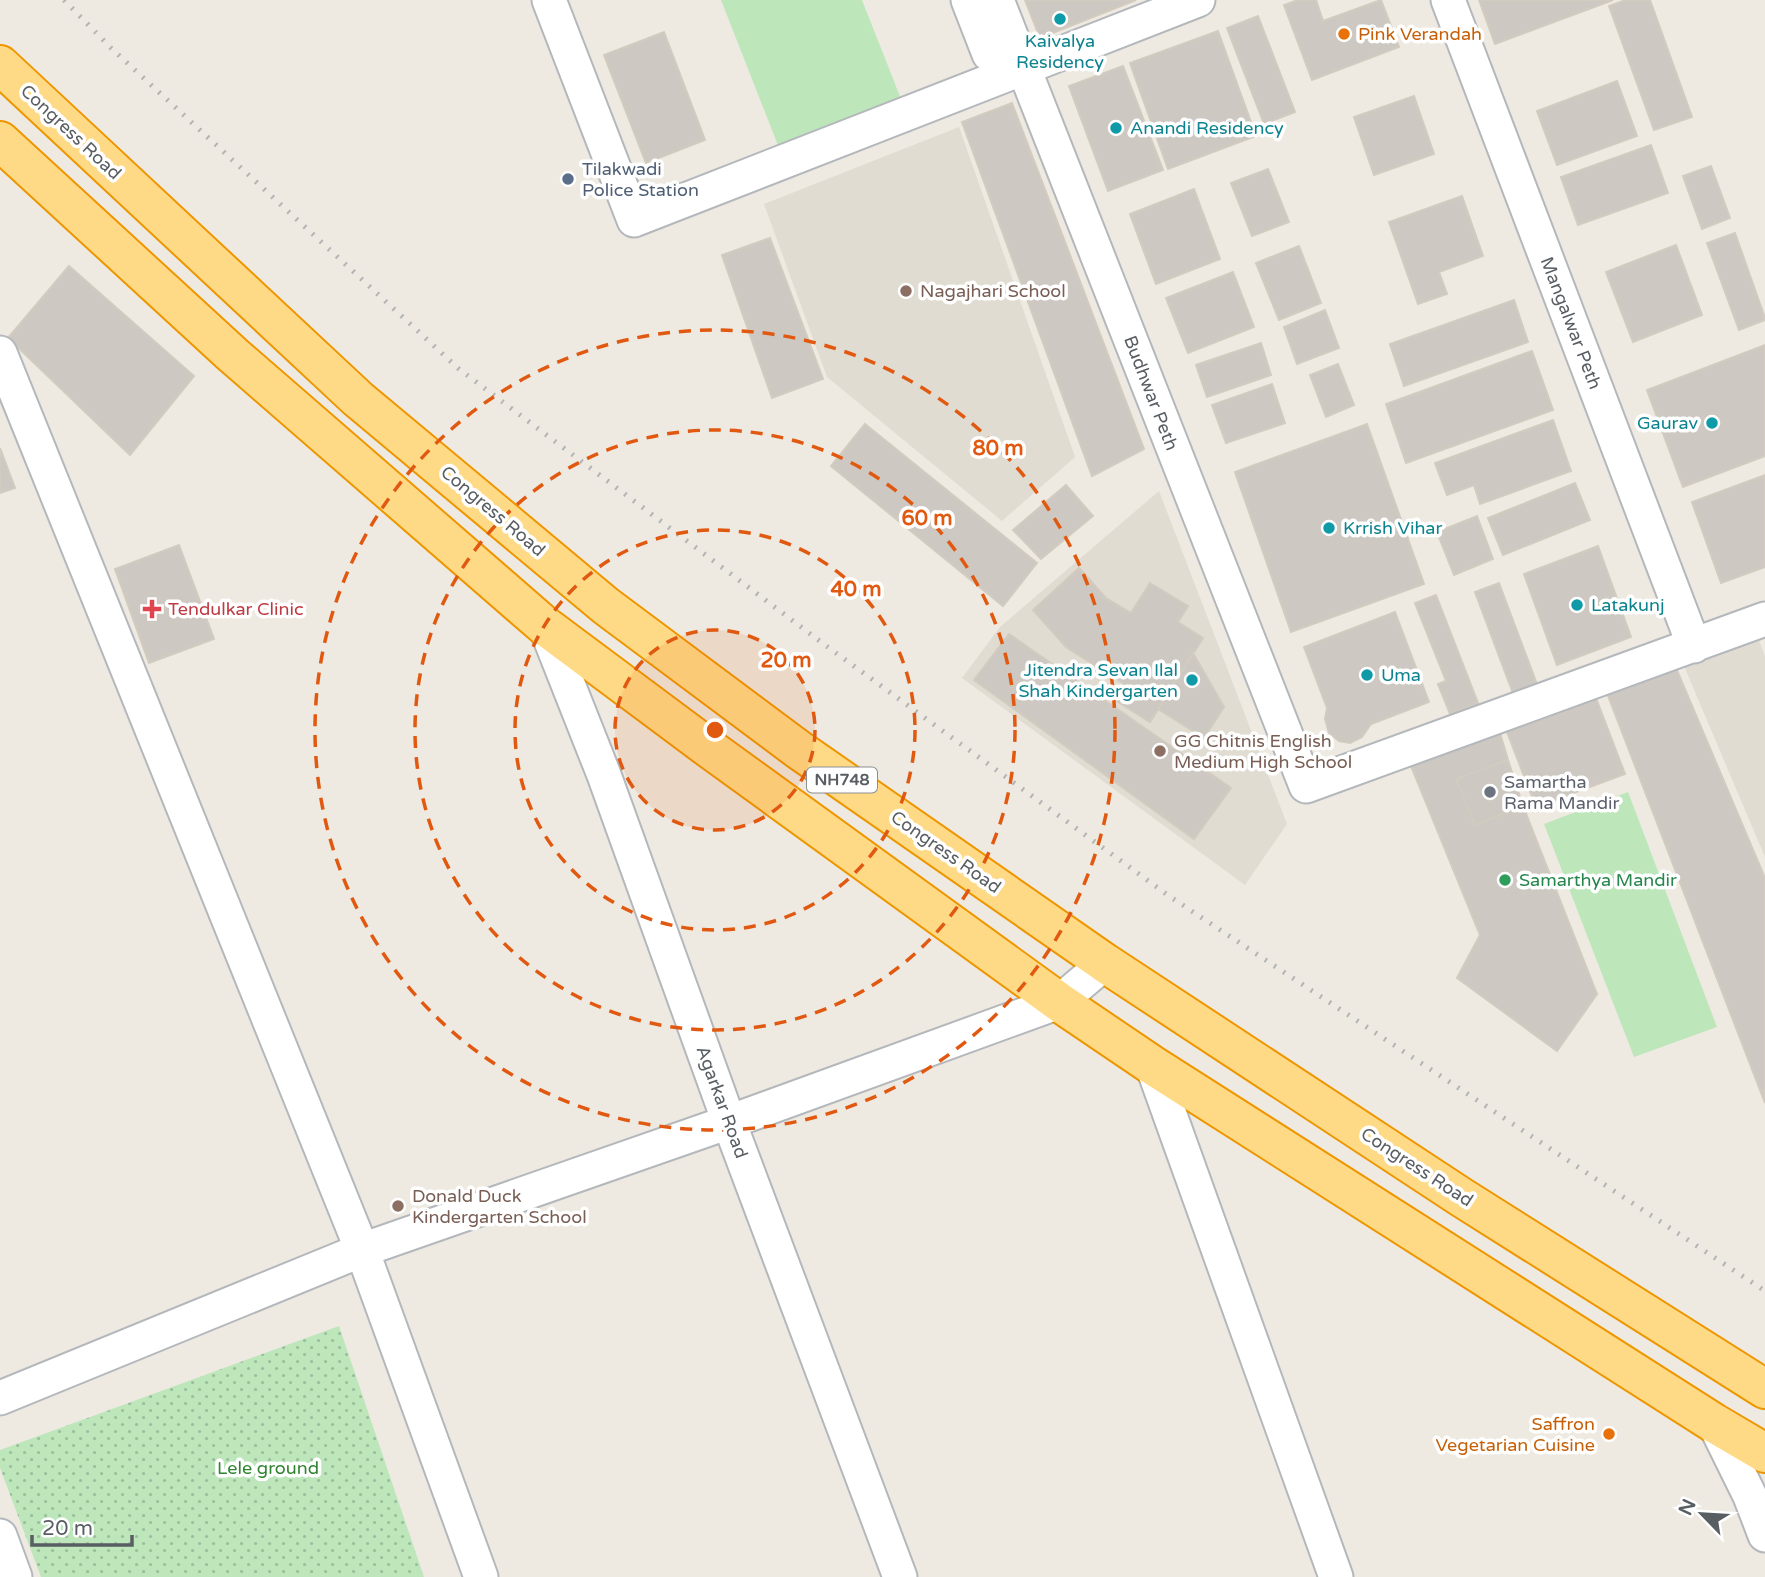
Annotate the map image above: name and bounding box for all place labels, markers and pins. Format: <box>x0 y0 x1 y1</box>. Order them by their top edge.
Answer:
marker: Kaivalya Residency <box>1052 11 1068 27</box>
place label: Pink Verandah <box>1358 23 1482 45</box>
marker: Pink Verandah <box>1336 26 1352 42</box>
place label: Kaivalya Residency <box>1016 30 1104 73</box>
place label: Anandi Residency <box>1130 117 1284 139</box>
marker: Anandi Residency <box>1108 120 1124 136</box>
place label: Tilakwadi Police Station <box>582 158 699 201</box>
marker: Tilakwadi Police Station <box>560 171 576 187</box>
place label: Nagajhari School <box>920 280 1066 302</box>
marker: Nagajhari School <box>898 283 914 299</box>
place label: Gaurav <box>1637 412 1698 434</box>
marker: Gaurav <box>1704 415 1720 431</box>
place label: Krrish Vihar <box>1343 517 1442 539</box>
marker: Krrish Vihar <box>1321 520 1337 536</box>
place label: Latakunj <box>1591 594 1665 616</box>
marker: Latakunj <box>1569 597 1585 613</box>
place label: Tendulkar Clinic <box>168 598 304 620</box>
marker: Tendulkar Clinic <box>142 599 162 619</box>
place label: Jitendra Sevan Ilal Shah Kindergarten <box>1018 659 1178 702</box>
place label: Uma <box>1381 664 1421 686</box>
marker: Uma <box>1359 667 1375 683</box>
marker: Jitendra Sevan Ilal Shah Kindergarten <box>1184 672 1200 688</box>
centre of rings <box>703 718 727 742</box>
place label: GG Chitnis English Medium High School <box>1174 730 1352 773</box>
marker: GG Chitnis English Medium High School <box>1152 743 1168 759</box>
place label: Samartha Rama Mandir <box>1504 771 1620 814</box>
marker: Samartha Rama Mandir <box>1482 784 1498 800</box>
place label: Samarthya Mandir <box>1519 869 1677 891</box>
marker: Samarthya Mandir <box>1497 872 1513 888</box>
place label: Donald Duck Kindergarten School <box>412 1185 587 1228</box>
marker: Donald Duck Kindergarten School <box>390 1198 406 1214</box>
place label: Saffron Vegetarian Cuisine <box>1436 1413 1595 1456</box>
marker: Saffron Vegetarian Cuisine <box>1601 1426 1617 1442</box>

